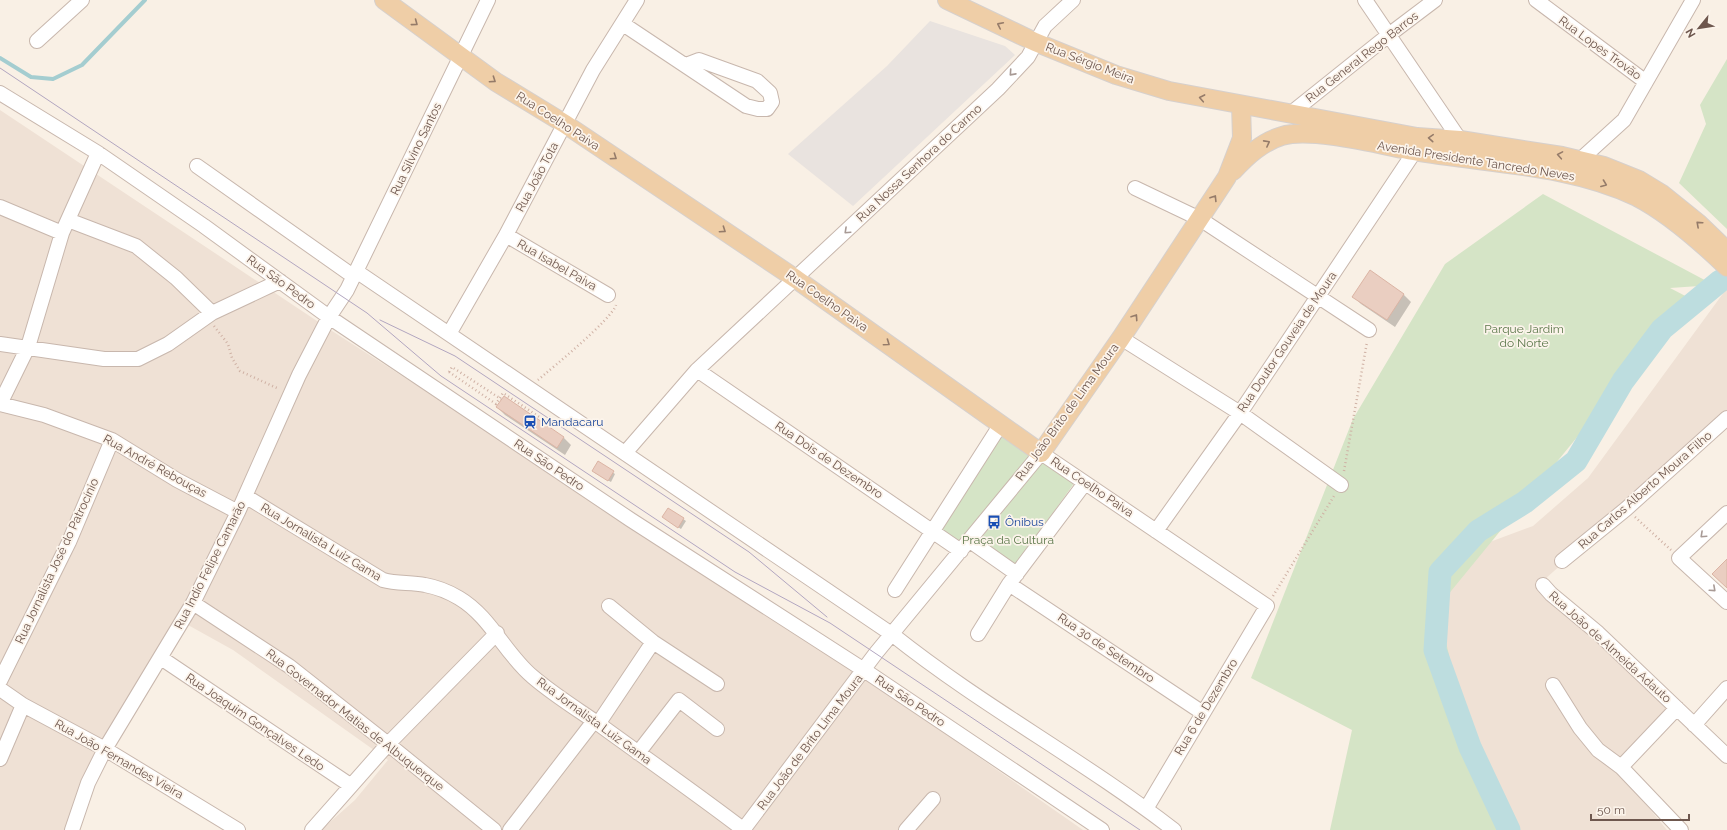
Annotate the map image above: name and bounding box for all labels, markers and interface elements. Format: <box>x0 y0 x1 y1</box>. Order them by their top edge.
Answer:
north arrow <box>1679 8 1719 48</box>
street label: Rua General Rego Barros <box>1303 9 1421 105</box>
street label: Rua Lopes Trovão <box>1556 13 1644 83</box>
one-way arrow <box>411 19 418 26</box>
one-way arrow <box>996 22 1004 30</box>
text: N <box>1683 26 1699 40</box>
street label: Rua Sérgio Meira <box>1044 40 1136 86</box>
one-way arrow <box>1010 69 1017 76</box>
one-way arrow <box>489 75 496 83</box>
street label: Rua Coelho Paiva <box>514 89 602 153</box>
one-way arrow <box>1199 94 1205 102</box>
street label: Rua Silvino Santos <box>388 100 445 198</box>
street label: Rua Nossa Senhora do Carmo <box>854 101 984 225</box>
one-way arrow <box>1428 133 1434 142</box>
street label: Avenida Presidente Tancredo Neves <box>1376 138 1576 184</box>
street label: Rua João Tota <box>513 140 561 214</box>
one-way arrow <box>1262 140 1270 148</box>
one-way arrow <box>1557 152 1563 160</box>
one-way arrow <box>610 153 617 160</box>
one-way arrow <box>1600 179 1607 187</box>
one-way arrow <box>1209 195 1216 202</box>
one-way arrow <box>1696 222 1704 229</box>
one-way arrow <box>718 225 725 232</box>
one-way arrow <box>845 226 852 233</box>
street label: Rua Isabel Paiva <box>515 237 599 293</box>
street label: Rua São Pedro <box>244 252 318 312</box>
street label: Rua Coelho Paiva <box>783 268 871 334</box>
street label: Rua Doutor Gouveia de Moura <box>1235 269 1339 415</box>
one-way arrow <box>1130 314 1138 321</box>
park label: Parque Jardim do Norte <box>1484 322 1564 350</box>
one-way arrow <box>883 338 890 346</box>
street label: Rua João Brito de Lima Moura <box>1013 341 1121 483</box>
station icon: Mandacaru <box>522 414 538 430</box>
place label: Mandacaru <box>541 415 603 429</box>
street label: Rua Dois de Dezembro <box>772 419 886 501</box>
street label: Rua Carlos Alberto Moura Filho <box>1575 428 1715 552</box>
street label: Rua André Rebouças <box>101 432 209 500</box>
street label: Rua São Pedro <box>511 436 587 494</box>
street label: Rua Coelho Paiva <box>1048 454 1136 520</box>
street label: Rua Jornalista José do Patrocínio <box>12 476 102 646</box>
street label: Rua Indio Felipe Camarão <box>172 499 248 631</box>
street label: Rua Jornalista Luiz Gama <box>258 500 384 584</box>
bus stop icon: Ônibus <box>986 514 1002 530</box>
place label: Ônibus <box>1005 515 1044 529</box>
one-way arrow <box>1700 531 1708 538</box>
park label: Praça da Cultura <box>962 533 1054 547</box>
one-way arrow <box>1709 584 1716 591</box>
street label: Rua João de Almeida Adauto <box>1546 588 1674 706</box>
street label: Rua 30 de Setembro <box>1055 610 1157 686</box>
street label: Rua Governador Matias de Albuquerque <box>263 646 447 794</box>
street label: Rua 6 de Dezembro <box>1172 656 1240 758</box>
street label: Rua Joaquim Gonçalves Ledo <box>183 670 327 774</box>
street label: Rua João de Brito Lima Moura <box>755 672 865 812</box>
street label: Rua São Pedro <box>872 672 948 730</box>
street label: Rua Jornalista Luiz Gama <box>534 675 654 767</box>
street label: Rua João Fernandes Vieira <box>52 716 186 802</box>
scale bar <box>1591 796 1689 822</box>
text: 50 m <box>1597 803 1625 817</box>

